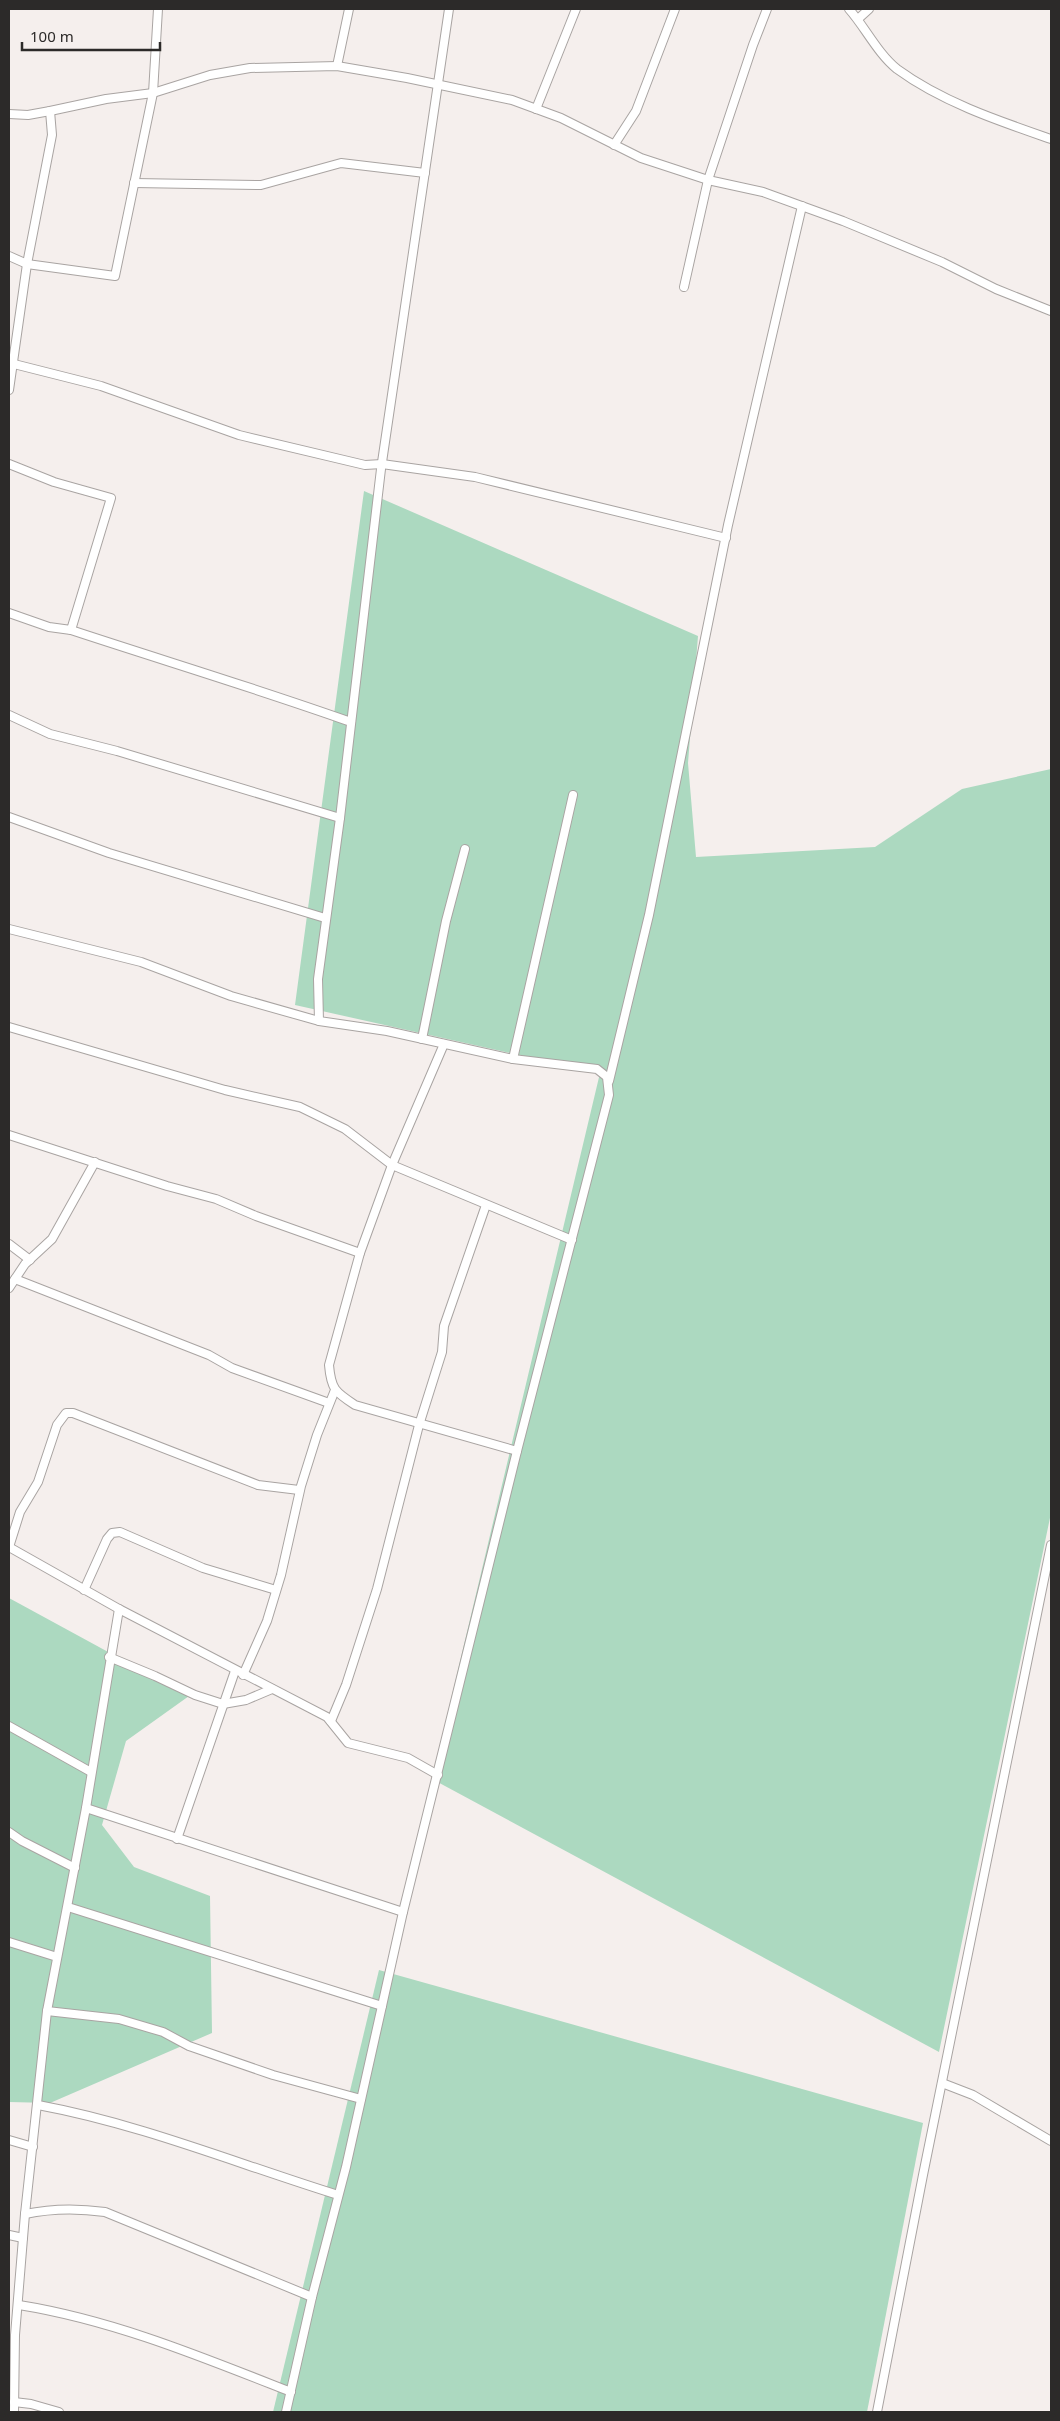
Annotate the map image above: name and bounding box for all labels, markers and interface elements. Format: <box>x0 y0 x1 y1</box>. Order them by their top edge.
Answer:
scale bar <box>22 20 160 52</box>
text: 100 m <box>30 26 74 46</box>

